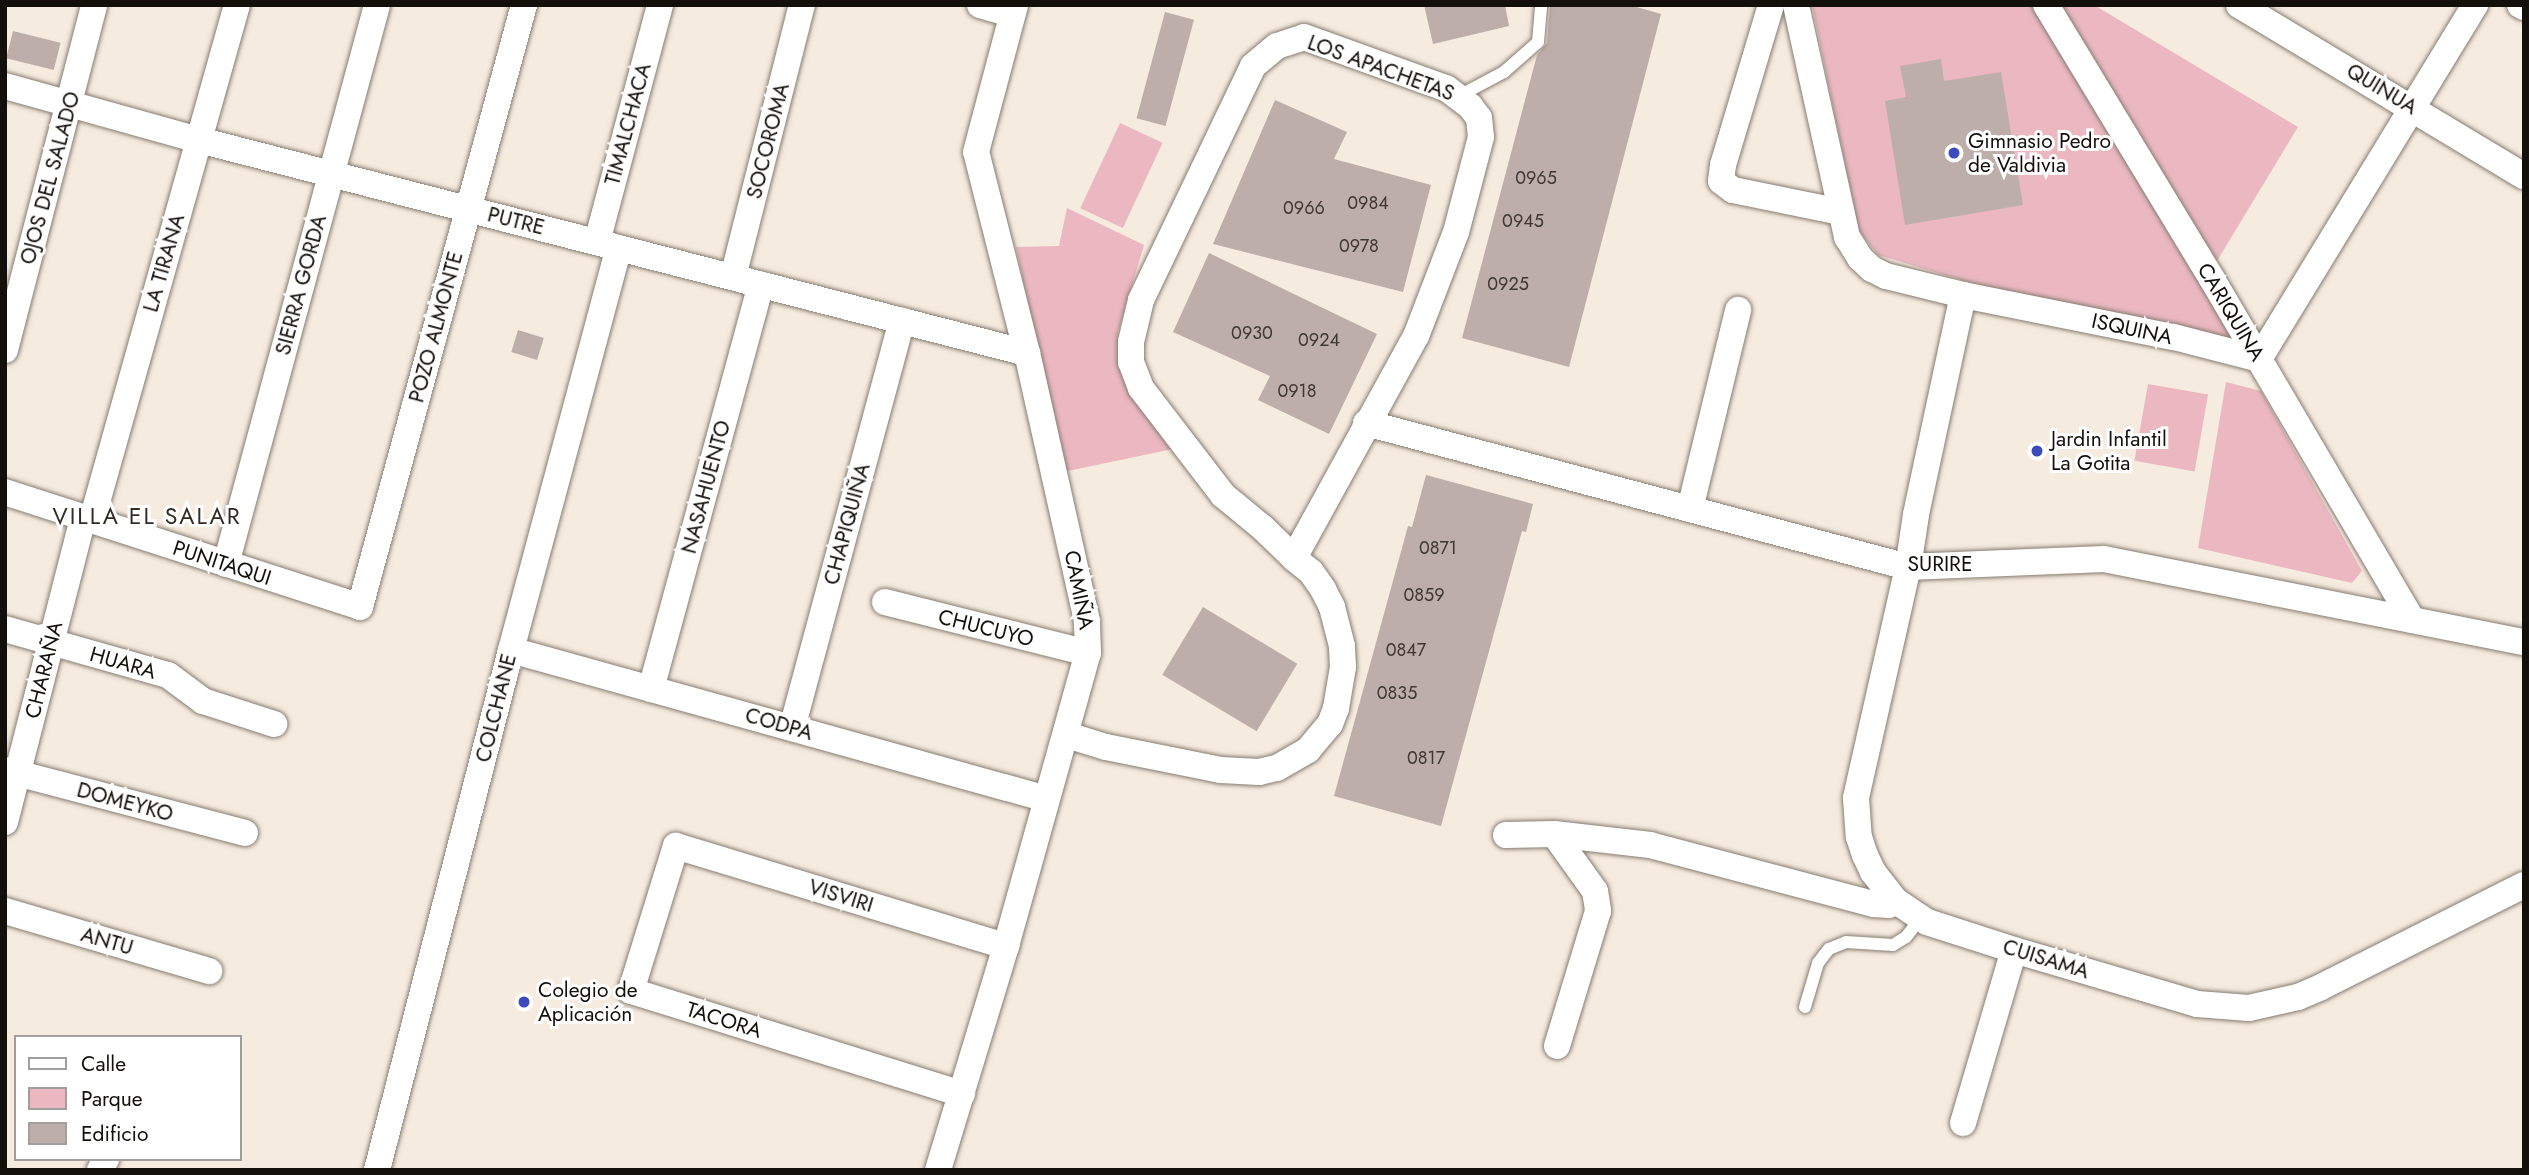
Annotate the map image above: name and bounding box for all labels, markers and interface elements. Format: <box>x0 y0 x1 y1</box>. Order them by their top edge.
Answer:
street label: LOS APACHETAS <box>1304 30 1458 106</box>
street label: QUINUA <box>2342 58 2422 120</box>
street label: TIMALCHACA <box>600 60 656 188</box>
street label: SOCOROMA <box>741 81 795 201</box>
street label: OJOS DEL SALADO <box>15 89 85 267</box>
place label: Gimnasio Pedro de Valdivia <box>1968 128 2111 178</box>
marker: Gimnasio Pedro de Valdivia <box>1946 145 1962 161</box>
house number: 0965 <box>1515 167 1557 189</box>
house number: 0984 <box>1347 192 1389 214</box>
house number: 0966 <box>1283 197 1325 219</box>
street label: PUTRE <box>485 202 547 240</box>
house number: 0945 <box>1502 210 1544 232</box>
street label: LA TIRANA <box>138 211 190 315</box>
street label: SIERRA GORDA <box>270 212 332 358</box>
house number: 0978 <box>1339 235 1379 257</box>
street label: POZO ALMONTE <box>404 249 468 405</box>
street label: CARIQUINA <box>2192 258 2270 366</box>
house number: 0925 <box>1487 273 1529 295</box>
street label: ISQUINA <box>2089 308 2175 350</box>
house number: 0930 <box>1231 322 1273 344</box>
house number: 0924 <box>1298 329 1340 351</box>
house number: 0918 <box>1277 380 1317 402</box>
street label: NASAHUENTO <box>676 418 736 556</box>
place label: Jardin Infantil La Gotita <box>2051 426 2167 476</box>
marker: Jardin Infantil La Gotita <box>2029 443 2045 459</box>
street label: CHAPIQUIÑA <box>819 460 875 588</box>
district label: VILLA EL SALAR <box>54 502 240 530</box>
street label: PUNITAQUI <box>170 535 274 591</box>
house number: 0871 <box>1419 537 1457 559</box>
street label: CAMIÑA <box>1059 548 1099 632</box>
street label: SURIRE <box>1908 551 1972 577</box>
house number: 0859 <box>1403 584 1445 606</box>
street label: CHUCUYO <box>936 604 1036 652</box>
street label: CHARAÑA <box>20 619 68 721</box>
house number: 0847 <box>1386 639 1426 661</box>
street label: HUARA <box>87 642 159 684</box>
street label: COLCHANE <box>470 651 522 765</box>
house number: 0835 <box>1377 682 1417 704</box>
street label: CODPA <box>742 702 816 746</box>
house number: 0817 <box>1407 747 1445 769</box>
street label: DOMEYKO <box>74 777 176 827</box>
street label: VISVIRI <box>806 874 876 918</box>
street label: ANTU <box>78 922 136 960</box>
street label: CUISAMA <box>2000 934 2092 984</box>
place label: Colegio de Aplicación <box>538 977 637 1027</box>
marker: Colegio de Aplicación <box>516 994 532 1010</box>
street label: TACORA <box>683 997 765 1043</box>
legend <box>14 1035 242 1161</box>
text: Calle <box>81 1049 126 1079</box>
text: Parque <box>81 1084 143 1114</box>
text: Edificio <box>81 1119 148 1149</box>

